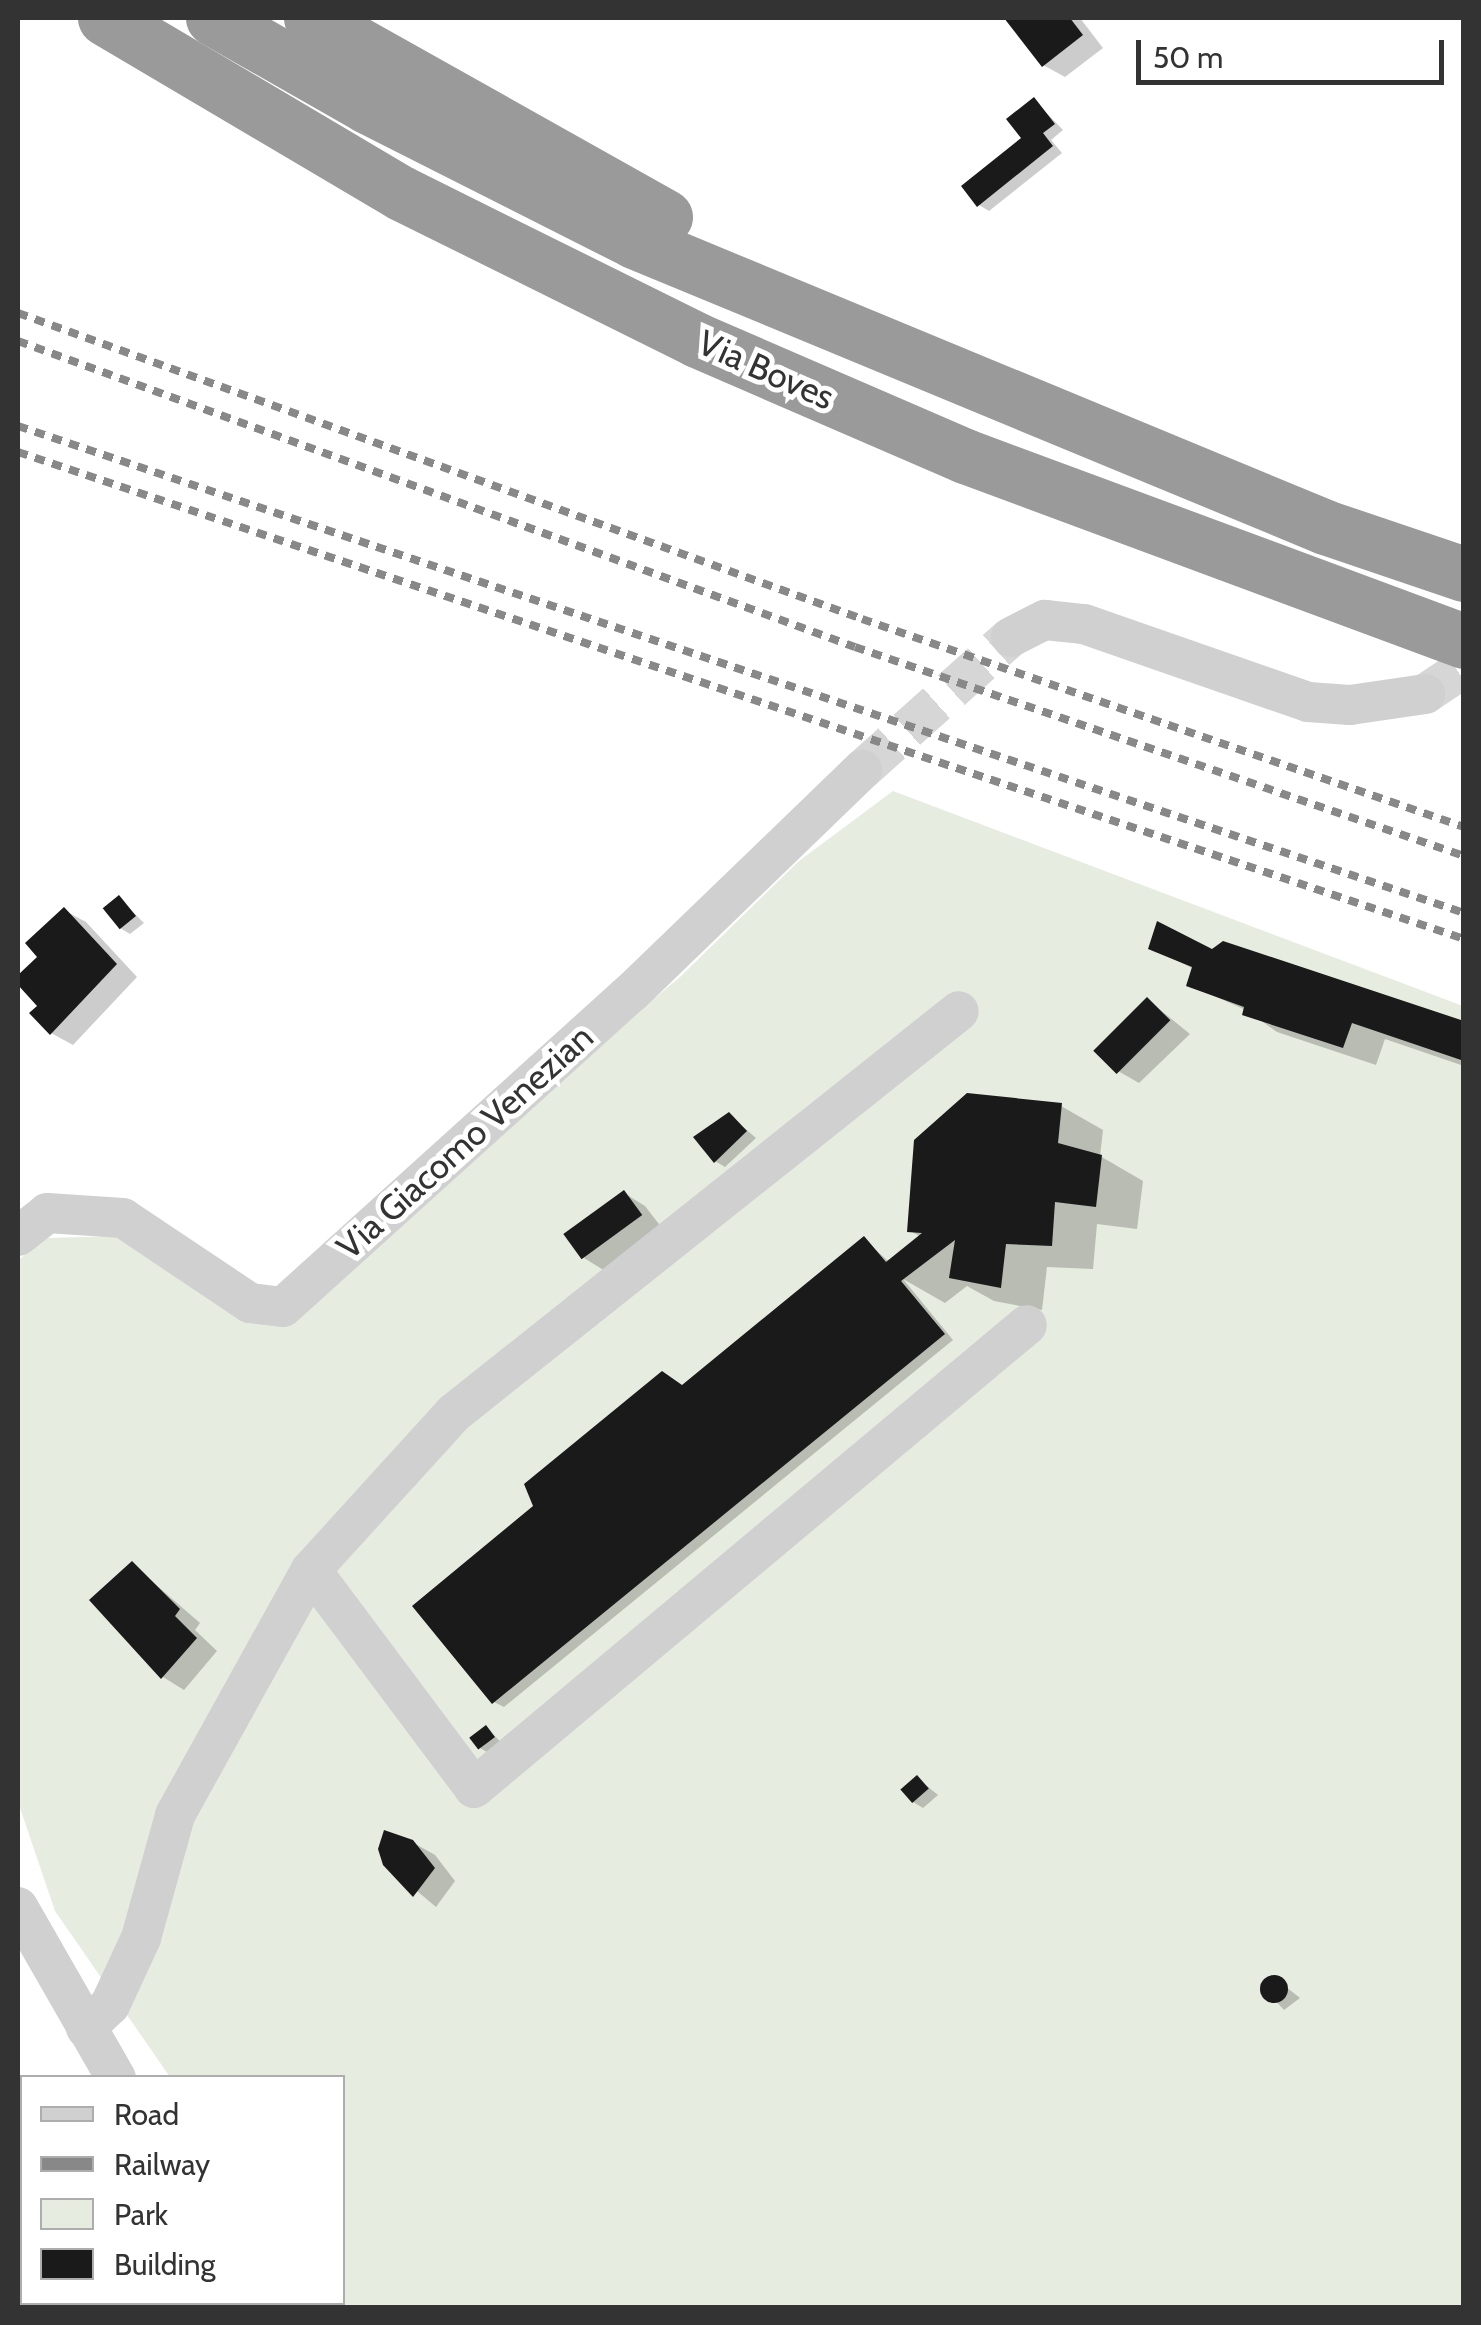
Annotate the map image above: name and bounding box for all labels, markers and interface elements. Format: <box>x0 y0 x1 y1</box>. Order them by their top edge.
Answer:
scale bar <box>1141 20 1448 82</box>
text: 50 m <box>1153 39 1223 76</box>
street label: Via Boves <box>692 322 840 418</box>
street label: Via Giacomo Venezian <box>328 1016 602 1268</box>
legend <box>20 2075 345 2305</box>
text: Road <box>114 2096 179 2133</box>
text: Railway <box>114 2146 210 2183</box>
text: Park <box>114 2196 168 2233</box>
text: Building <box>114 2246 216 2283</box>

